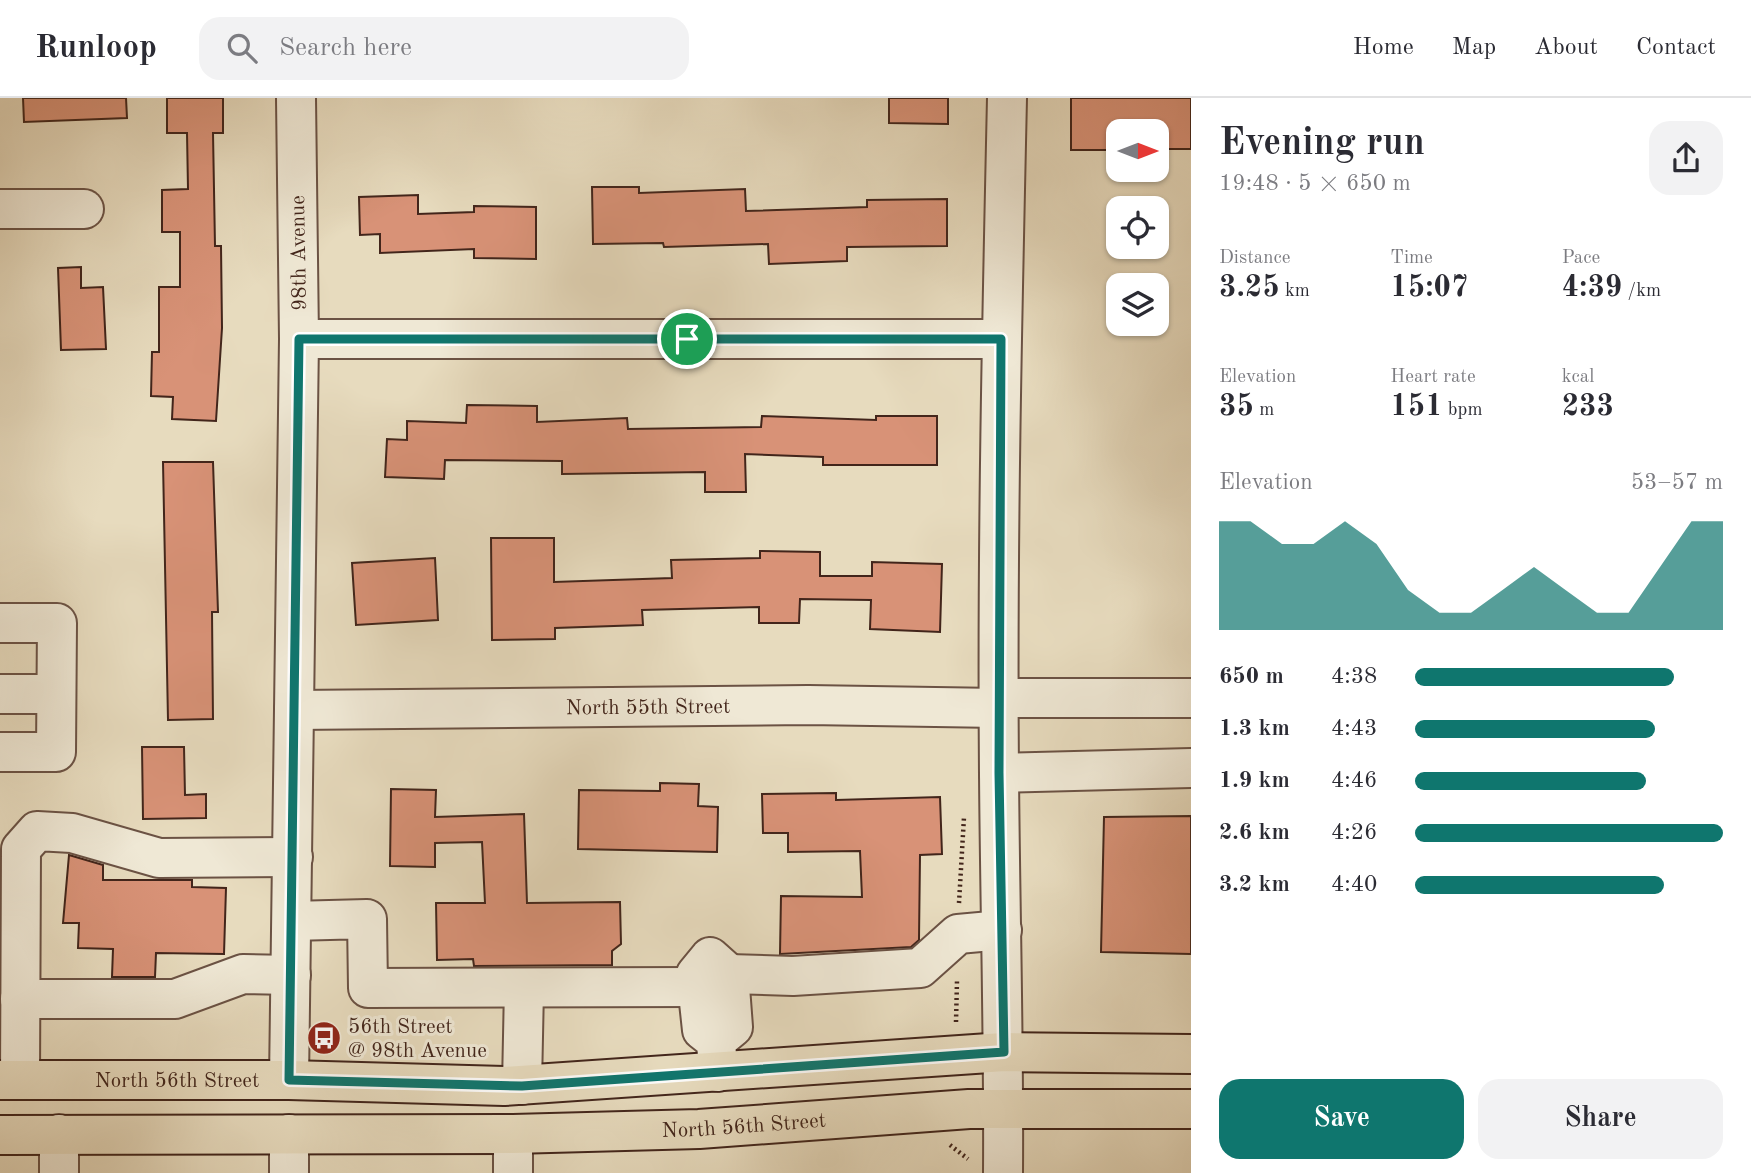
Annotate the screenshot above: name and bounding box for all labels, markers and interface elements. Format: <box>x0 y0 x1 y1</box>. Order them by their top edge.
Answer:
search box <box>199 17 689 80</box>
icon: search <box>223 29 261 67</box>
text: Runloop <box>35 32 157 65</box>
text: Search here <box>279 35 412 61</box>
text: Home <box>1353 36 1414 60</box>
text: Map <box>1452 36 1496 60</box>
text: About <box>1534 36 1598 60</box>
text: Contact <box>1636 36 1716 60</box>
north arrow <box>1106 119 1169 182</box>
map controls <box>1106 119 1169 336</box>
button: share <box>1649 121 1723 195</box>
text: Evening run <box>1219 125 1425 163</box>
text: 19:48 · 5 × 650 m <box>1219 172 1411 195</box>
street label: 98th Avenue <box>288 195 311 311</box>
button: locate <box>1106 196 1169 259</box>
text: Distance <box>1219 249 1291 268</box>
text: Time <box>1390 249 1433 268</box>
text: Pace <box>1562 249 1600 268</box>
button: layers <box>1106 273 1169 336</box>
text: 3.25 <box>1219 273 1280 303</box>
text: 15:07 <box>1390 273 1468 303</box>
text: 4:39 <box>1562 273 1622 303</box>
text: km <box>1280 282 1310 301</box>
text: /km <box>1622 282 1661 301</box>
pin <box>657 309 717 369</box>
icon: arrive <box>668 320 706 358</box>
text: Elevation <box>1219 368 1296 387</box>
text: Heart rate <box>1390 368 1476 387</box>
text: kcal <box>1562 368 1594 387</box>
text: 35 <box>1219 392 1254 422</box>
text: 151 <box>1390 392 1443 422</box>
text: 233 <box>1562 392 1614 422</box>
text: m <box>1254 401 1274 420</box>
text: bpm <box>1443 401 1483 420</box>
text: Elevation <box>1219 471 1313 494</box>
text: 53–57 m <box>1631 471 1723 494</box>
text: 650 m <box>1219 665 1284 688</box>
text: 4:38 <box>1331 665 1377 688</box>
street label: North 55th Street <box>566 697 730 719</box>
text: 1.3 km <box>1219 717 1290 740</box>
text: 4:43 <box>1331 717 1377 740</box>
text: 1.9 km <box>1219 769 1290 792</box>
text: 4:46 <box>1331 769 1377 792</box>
text: 2.6 km <box>1219 821 1290 844</box>
text: 4:26 <box>1331 821 1377 844</box>
text: 3.2 km <box>1219 873 1290 896</box>
text: 4:40 <box>1331 873 1377 896</box>
place label: 56th Street @ 98th Avenue <box>348 1017 487 1062</box>
bus stop icon: 56th Street @ 98th Avenue <box>305 1019 343 1057</box>
street label: North 56th Street <box>95 1071 259 1092</box>
button: Save <box>1219 1079 1464 1159</box>
button: Share <box>1478 1079 1723 1159</box>
street label: North 56th Street <box>661 1111 827 1142</box>

